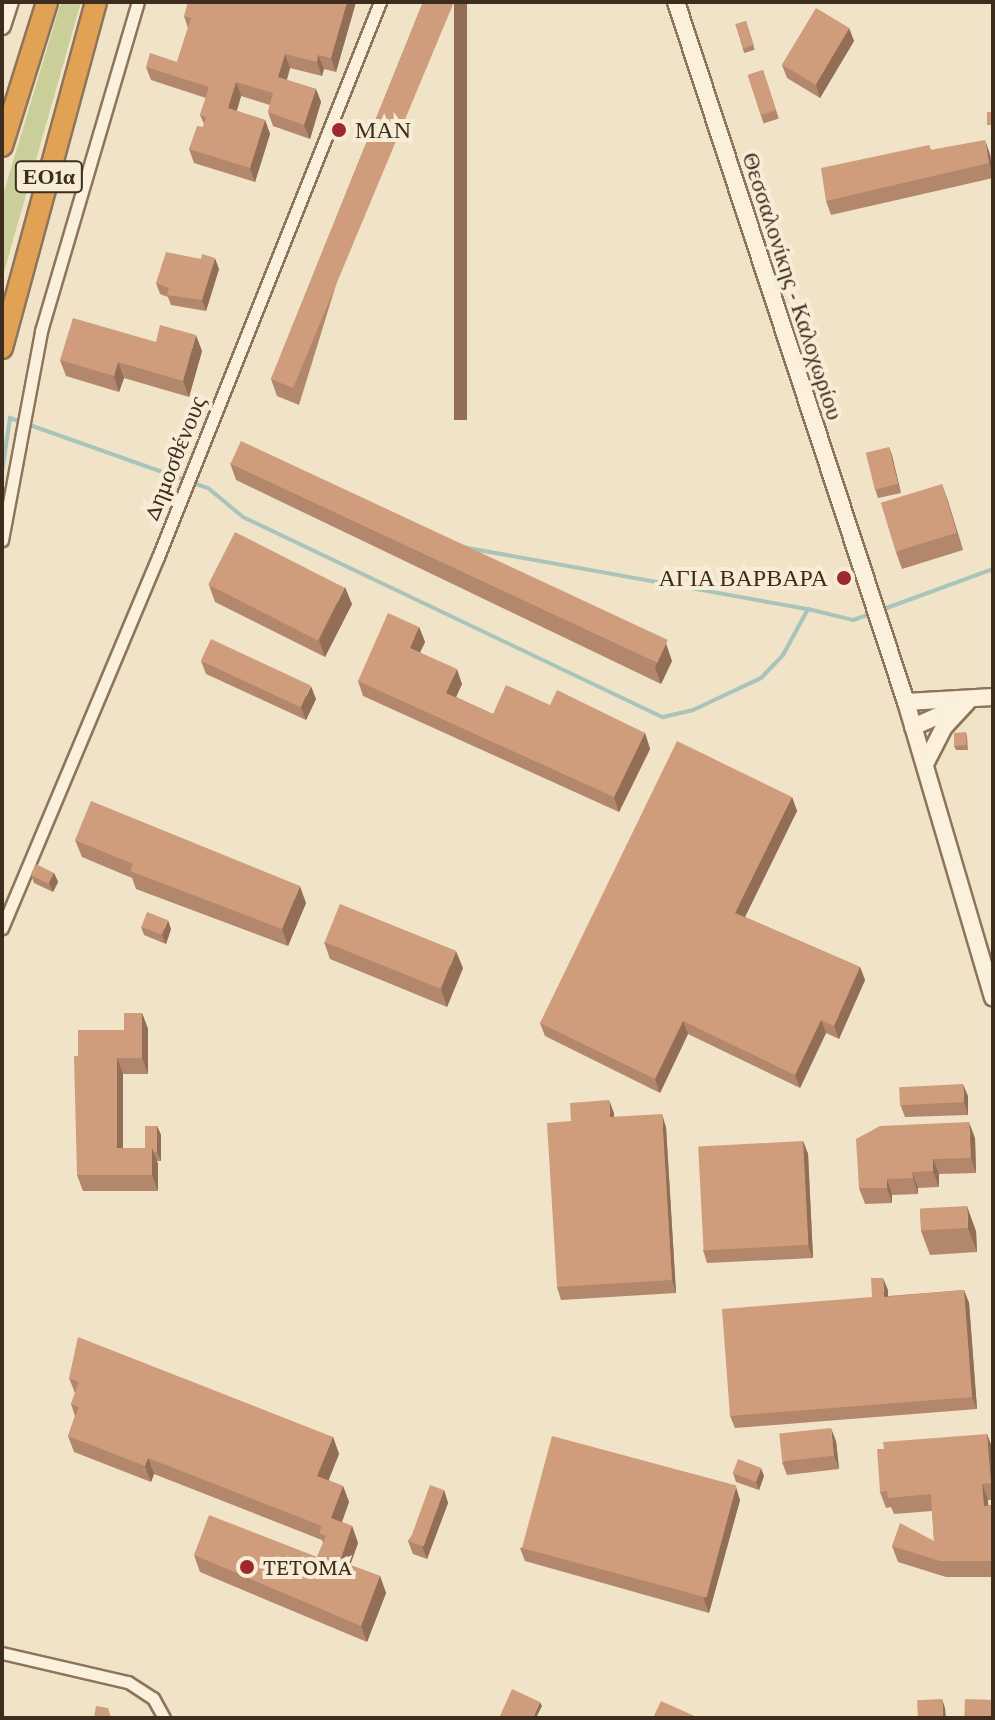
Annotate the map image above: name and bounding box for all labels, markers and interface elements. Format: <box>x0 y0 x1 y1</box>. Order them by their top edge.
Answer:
place label: ΜΑΝ <box>355 116 411 144</box>
marker: ΜΑΝ <box>330 121 348 139</box>
street label: Θεσσαλονίκης - Καλοχωρίου <box>736 149 850 423</box>
road number: ΕΟ1α <box>13 159 85 195</box>
street label: Δημοσθένους <box>136 392 212 524</box>
place label: ΑΓΙΑ ΒΑΡΒΑΡΑ <box>658 564 828 592</box>
marker: ΑΓΙΑ ΒΑΡΒΑΡΑ <box>835 569 853 587</box>
place label: TETOMA <box>263 1553 352 1581</box>
marker: TETOMA <box>238 1558 256 1576</box>

